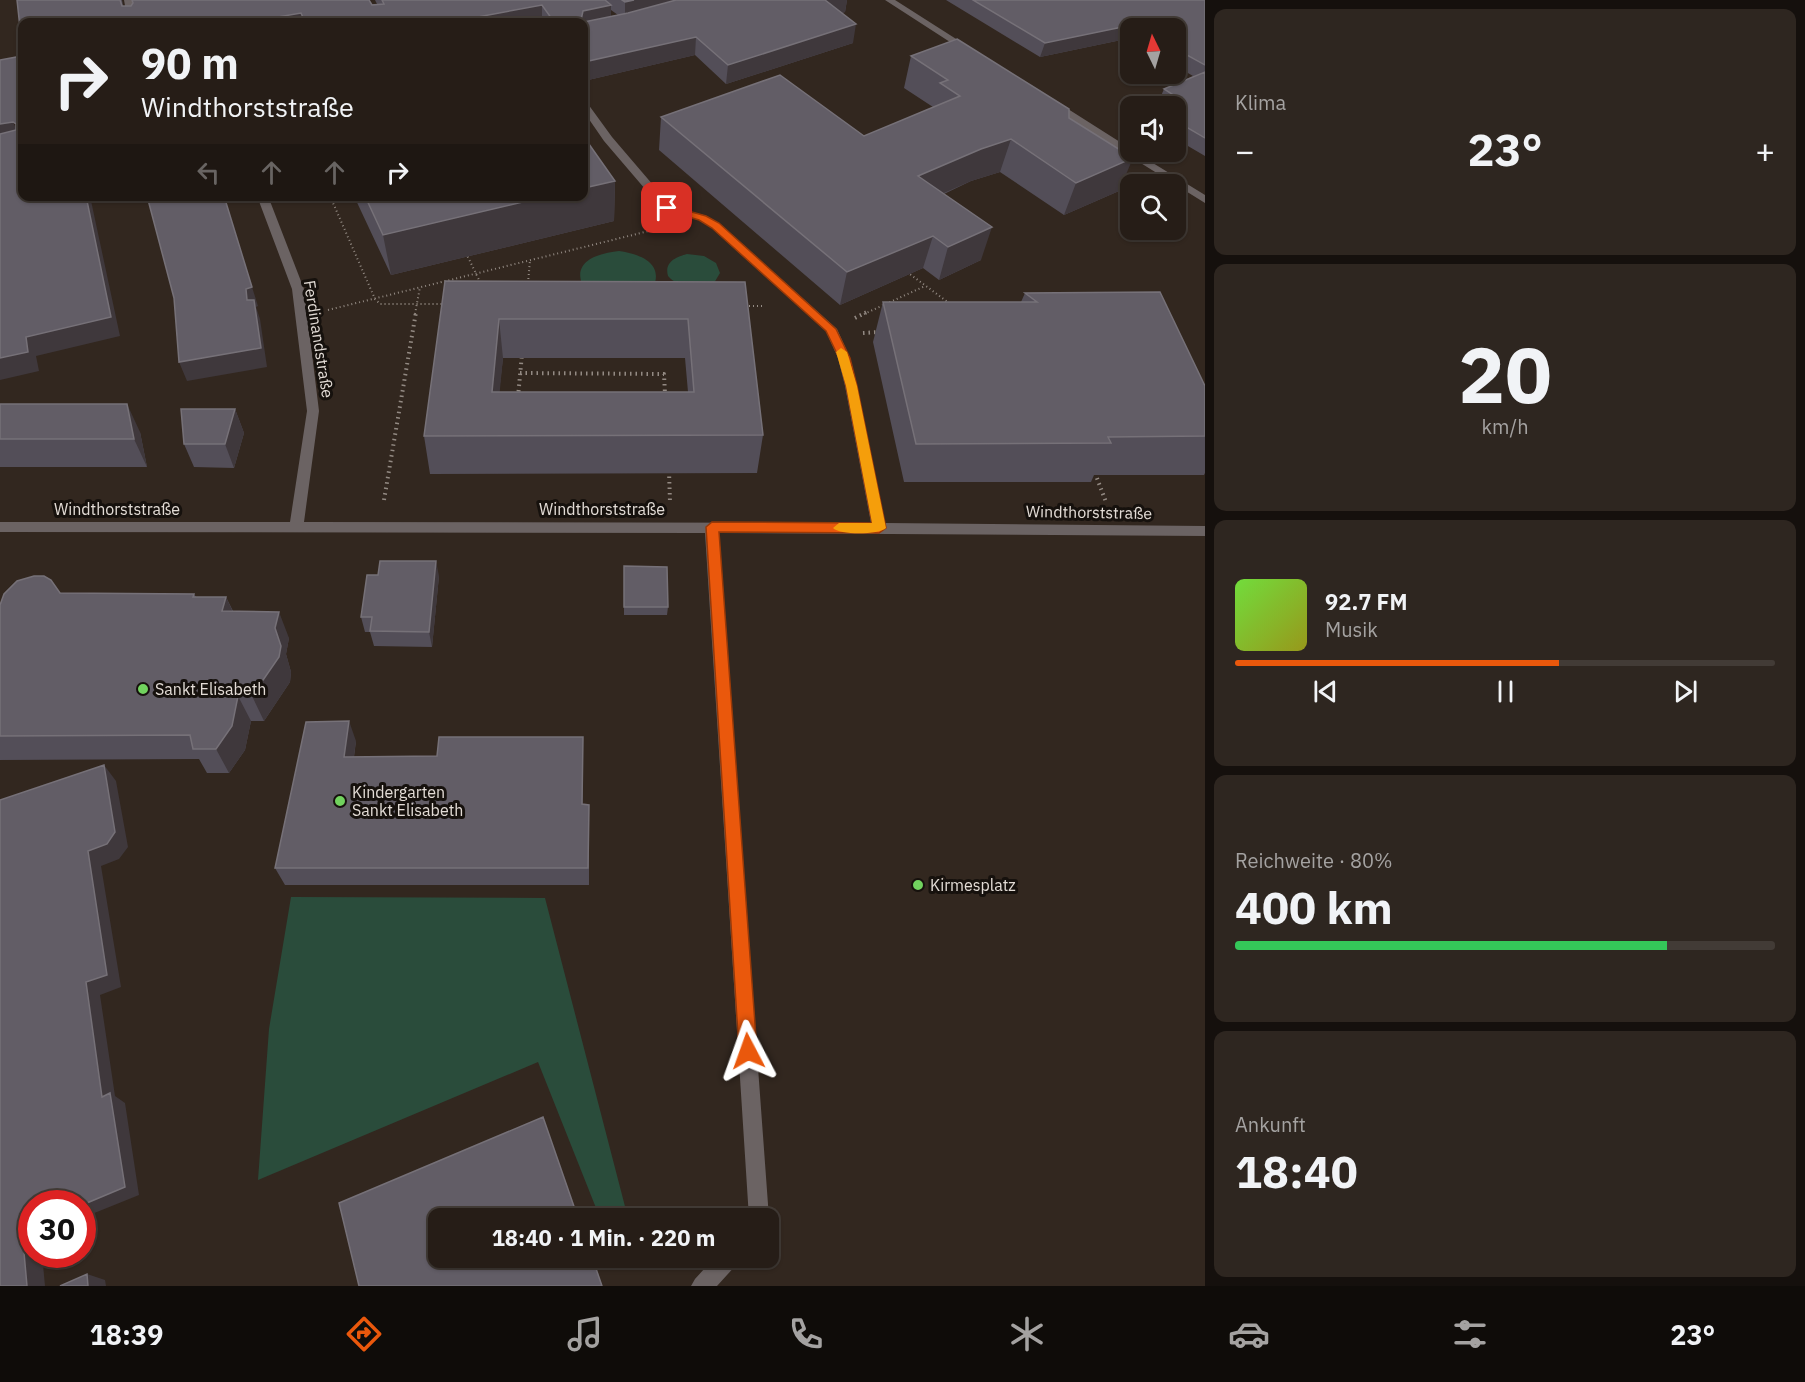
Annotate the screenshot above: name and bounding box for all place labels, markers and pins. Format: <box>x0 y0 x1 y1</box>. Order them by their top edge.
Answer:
pin <box>641 182 692 233</box>
place label: Sankt Elisabeth <box>155 679 266 699</box>
marker: Sankt Elisabeth <box>136 682 150 696</box>
place label: Kindergarten Sankt Elisabeth <box>352 782 463 820</box>
marker: Kindergarten Sankt Elisabeth <box>333 794 347 808</box>
place label: Kirmesplatz <box>930 875 1016 895</box>
marker: Kirmesplatz <box>911 878 925 892</box>

